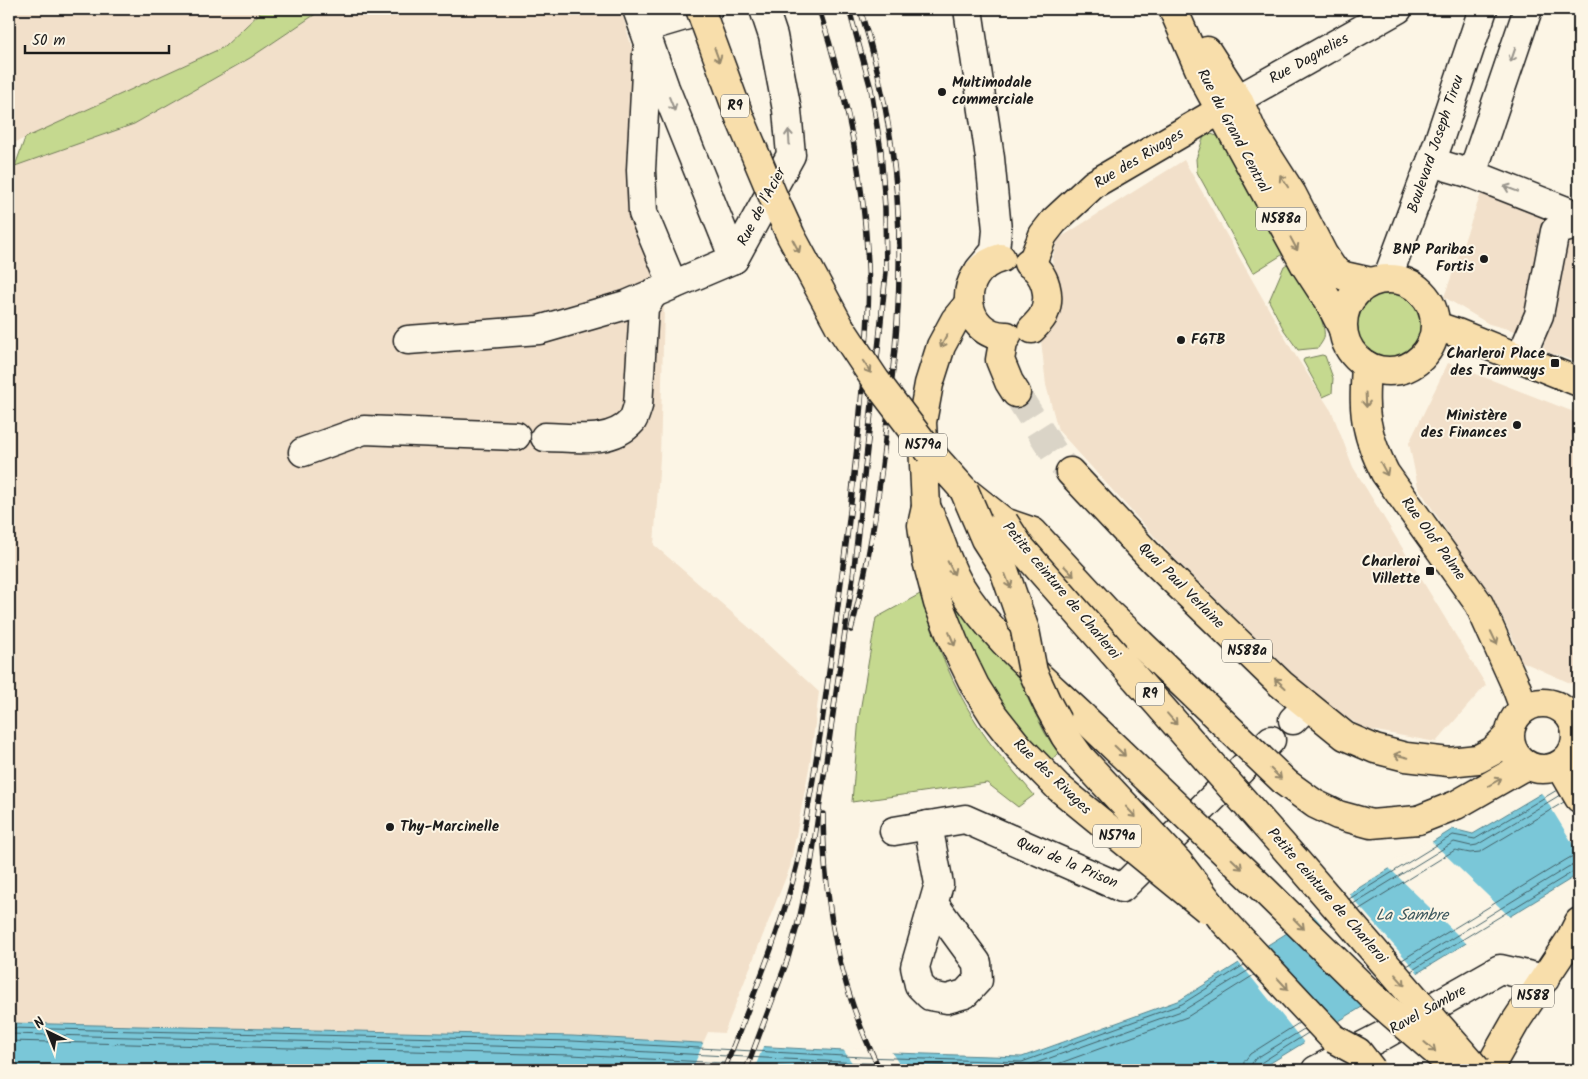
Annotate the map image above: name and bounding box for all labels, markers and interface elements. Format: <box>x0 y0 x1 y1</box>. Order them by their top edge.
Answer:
scale bar <box>25 22 169 54</box>
street label: Rue Dagnelies <box>1265 27 1354 91</box>
text: 50 m <box>32 29 66 53</box>
one-way arrow <box>713 46 722 62</box>
one-way arrow <box>1507 47 1517 63</box>
street label: Rue du Grand Central <box>1190 65 1276 198</box>
place label: Multimodale commerciale <box>952 71 1034 112</box>
street label: Boulevard Joseph Tirou <box>1401 72 1471 216</box>
marker: Multimodale commerciale <box>936 86 948 98</box>
road number: R9 <box>721 94 749 118</box>
one-way arrow <box>668 96 677 111</box>
street label: Rue des Rivages <box>1089 122 1189 195</box>
one-way arrow <box>785 129 794 145</box>
street label: Rue de l'Acier <box>731 163 793 251</box>
one-way arrow <box>1279 174 1289 188</box>
one-way arrow <box>1503 184 1519 193</box>
road number: N588a <box>1256 208 1306 230</box>
one-way arrow <box>1289 237 1299 252</box>
one-way arrow <box>791 238 801 252</box>
place label: BNP Paribas Fortis <box>1393 238 1474 279</box>
marker: BNP Paribas Fortis <box>1478 253 1490 265</box>
place label: FGTB <box>1191 328 1226 352</box>
one-way arrow <box>939 333 948 348</box>
marker: FGTB <box>1175 334 1187 346</box>
place label: Charleroi Place des Tramways <box>1446 342 1546 383</box>
marker: Charleroi Place des Tramways <box>1549 357 1561 369</box>
one-way arrow <box>862 360 872 374</box>
one-way arrow <box>1361 392 1370 408</box>
place label: Ministère des Finances <box>1421 404 1508 445</box>
marker: Ministère des Finances <box>1511 419 1523 431</box>
road number: N579a <box>899 434 947 456</box>
one-way arrow <box>1380 461 1389 476</box>
street label: Rue Olof Palme <box>1395 492 1472 586</box>
street label: Petite ceinture de Charleroi <box>996 517 1127 666</box>
street label: Quai Paul Verlaine <box>1132 537 1230 635</box>
place label: Charleroi Villette <box>1362 550 1421 591</box>
one-way arrow <box>947 560 956 575</box>
one-way arrow <box>1063 565 1075 577</box>
marker: Charleroi Villette <box>1424 565 1436 577</box>
one-way arrow <box>1004 573 1013 588</box>
one-way arrow <box>1490 630 1500 645</box>
one-way arrow <box>948 631 958 646</box>
road number: N588a <box>1222 640 1272 662</box>
one-way arrow <box>1274 677 1287 689</box>
road number: R9 <box>1136 682 1164 706</box>
one-way arrow <box>1166 713 1177 726</box>
street label: Rue des Rivages <box>1007 733 1097 821</box>
one-way arrow <box>1113 745 1126 757</box>
one-way arrow <box>1394 751 1410 760</box>
one-way arrow <box>1270 768 1283 780</box>
one-way arrow <box>1487 777 1501 787</box>
one-way arrow <box>1125 805 1137 818</box>
place label: Thy-Marcinelle <box>400 815 500 839</box>
marker: Thy-Marcinelle <box>384 821 396 833</box>
street label: Petite ceinture de Charleroi <box>1261 823 1394 970</box>
road number: N579a <box>1093 824 1141 848</box>
street label: Quai de la Prison <box>1012 831 1122 895</box>
one-way arrow <box>1231 858 1243 870</box>
water label: La Sambre <box>1376 903 1450 928</box>
one-way arrow <box>1293 918 1305 930</box>
one-way arrow <box>1394 973 1406 986</box>
one-way arrow <box>1277 978 1289 991</box>
street label: Ravel Sambre <box>1385 979 1471 1041</box>
road number: N588 <box>1512 984 1554 1008</box>
north arrow <box>22 1006 72 1056</box>
text: N <box>29 1012 51 1034</box>
one-way arrow <box>1424 1041 1437 1053</box>

